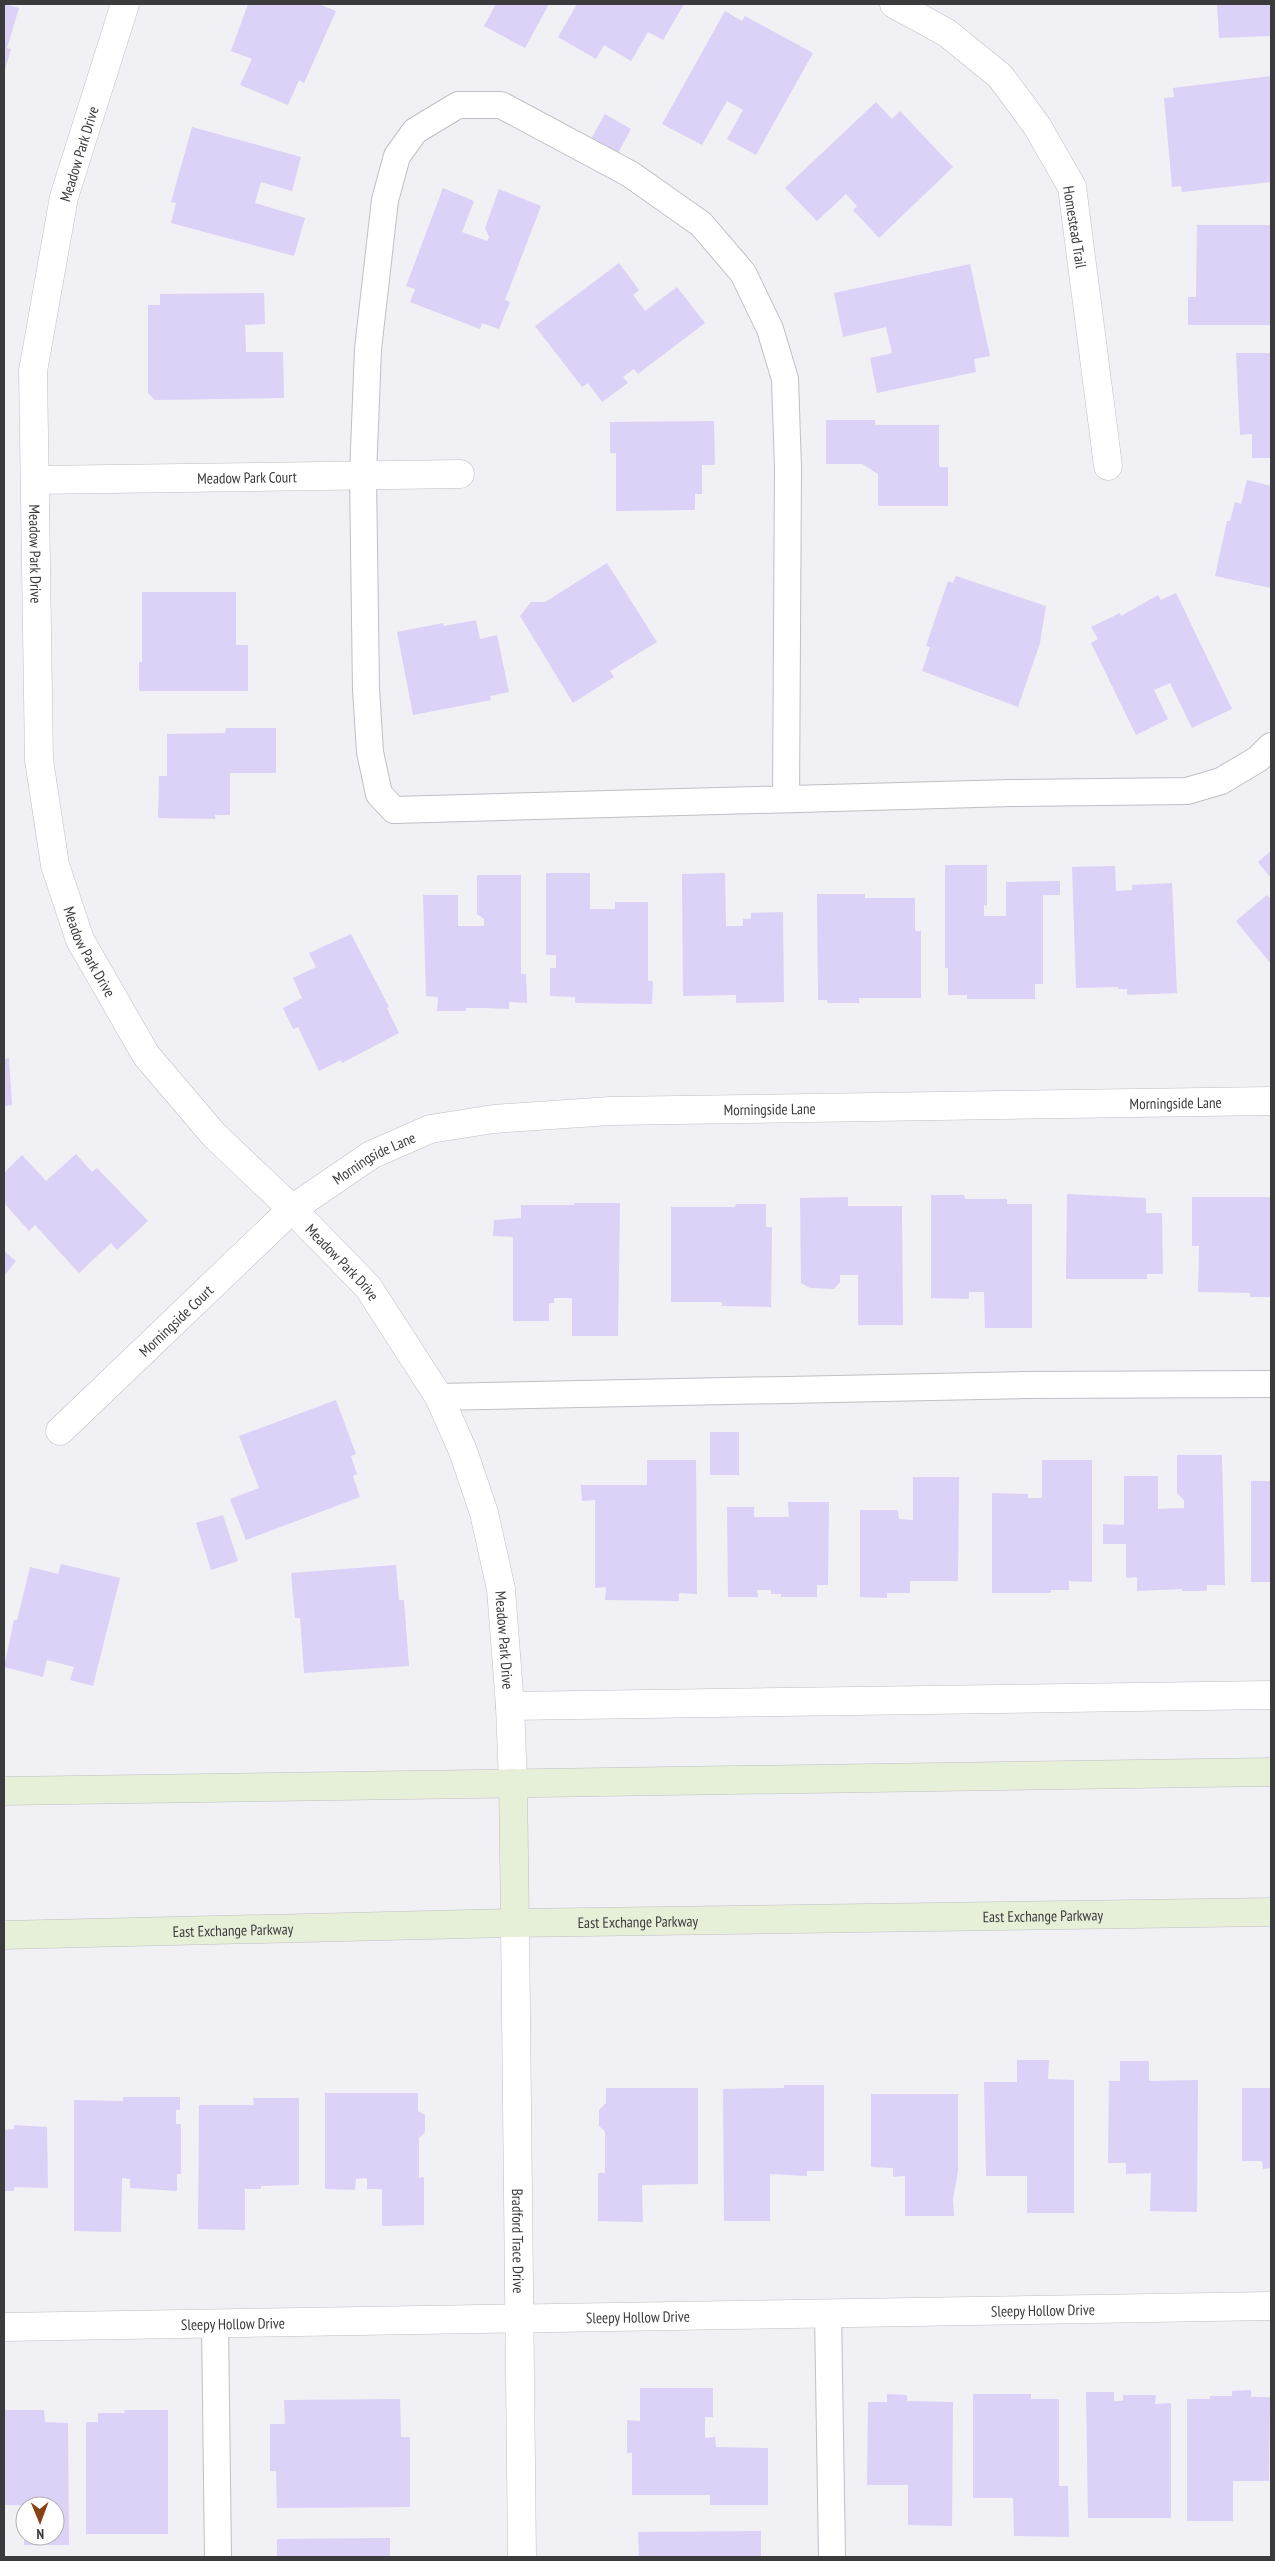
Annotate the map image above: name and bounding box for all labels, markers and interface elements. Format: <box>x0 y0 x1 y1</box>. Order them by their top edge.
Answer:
street label: Meadow Park Drive <box>55 104 103 204</box>
street label: Homestead Trail <box>1059 184 1091 270</box>
street label: Meadow Park Court <box>197 467 297 487</box>
street label: Meadow Park Drive <box>26 504 46 603</box>
street label: Meadow Park Drive <box>60 904 120 1000</box>
street label: Morningside Lane <box>1129 1092 1222 1113</box>
street label: Morningside Lane <box>723 1098 816 1119</box>
street label: Morningside Lane <box>329 1127 418 1188</box>
street label: Meadow Park Drive <box>302 1220 384 1304</box>
street label: Morningside Court <box>135 1281 217 1360</box>
street label: Meadow Park Drive <box>492 1590 518 1690</box>
street label: East Exchange Parkway <box>982 1905 1104 1926</box>
street label: East Exchange Parkway <box>577 1911 699 1932</box>
street label: East Exchange Parkway <box>172 1919 294 1941</box>
street label: Bradford Trace Drive <box>508 2189 529 2293</box>
street label: Sleepy Hollow Drive <box>991 2299 1095 2320</box>
street label: Sleepy Hollow Drive <box>586 2306 690 2327</box>
street label: Sleepy Hollow Drive <box>181 2313 285 2334</box>
north arrow <box>15 2496 65 2546</box>
text: N <box>36 2525 44 2543</box>

